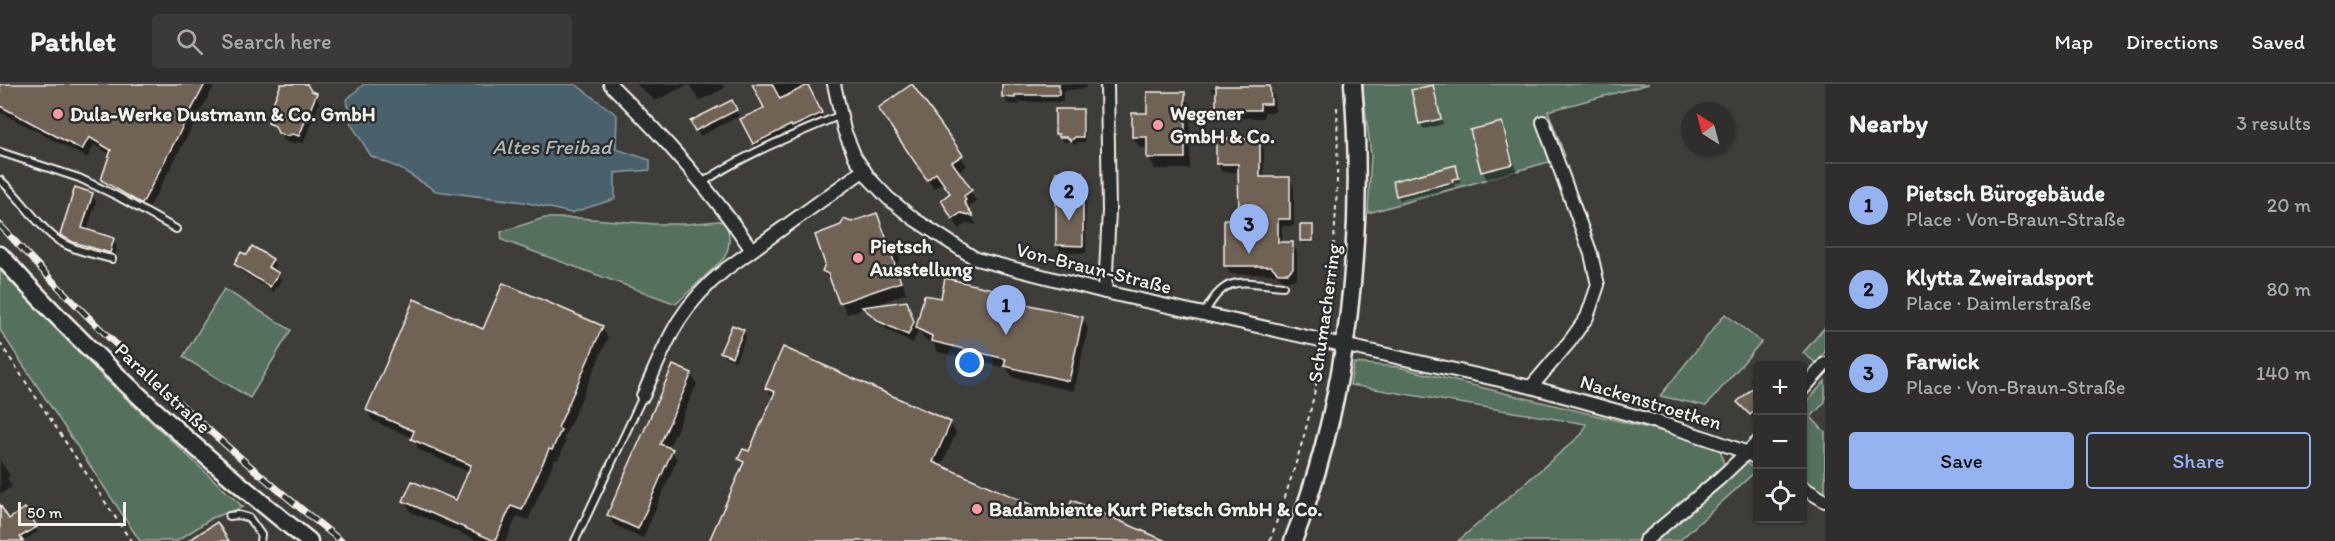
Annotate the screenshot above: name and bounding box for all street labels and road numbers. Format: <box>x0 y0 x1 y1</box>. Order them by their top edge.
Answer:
street label: Von-Braun-Straße <box>1014 237 1174 299</box>
street label: Schumacherring <box>1302 241 1346 384</box>
street label: Parallelstraße <box>110 338 216 438</box>
street label: Nackenstroetken <box>1577 369 1725 435</box>

